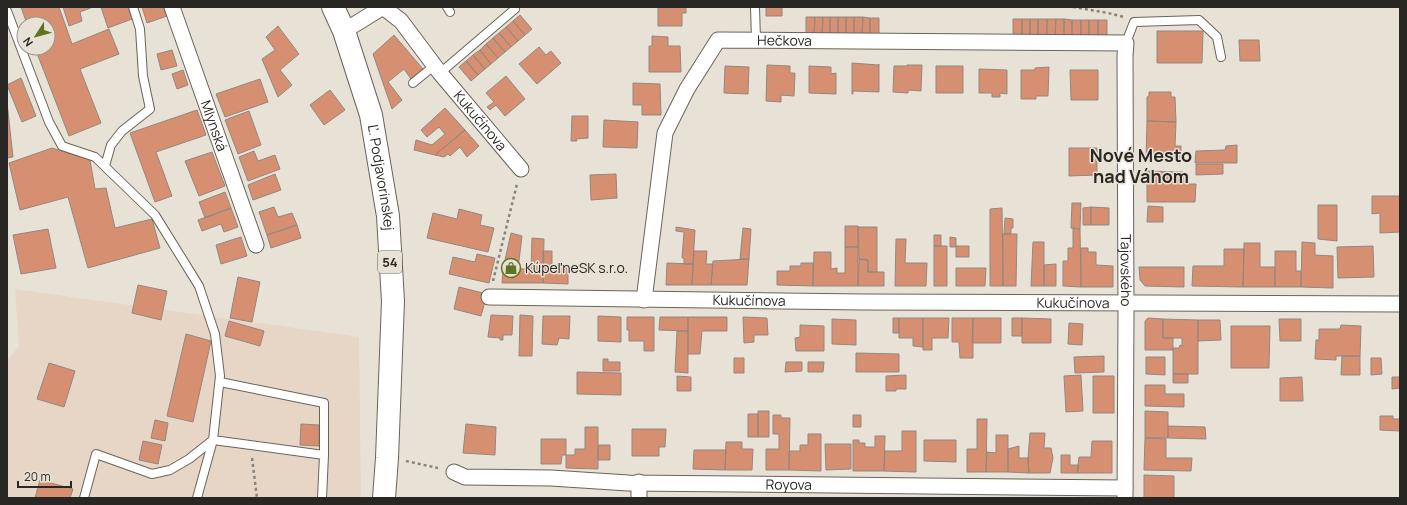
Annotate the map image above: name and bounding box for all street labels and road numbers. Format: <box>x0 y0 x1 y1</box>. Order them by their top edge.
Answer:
street label: Hečkova <box>757 30 812 50</box>
street label: Kukučínova <box>450 86 511 154</box>
street label: Mlynská <box>197 98 232 154</box>
street label: Ľ. Podjavorinskej <box>364 123 399 231</box>
street label: Tajovského <box>1117 234 1136 307</box>
road number: 54 <box>378 251 402 273</box>
street label: Kukučínova <box>712 290 786 310</box>
street label: Kukučínova <box>1036 293 1110 312</box>
street label: Royova <box>765 474 812 494</box>

